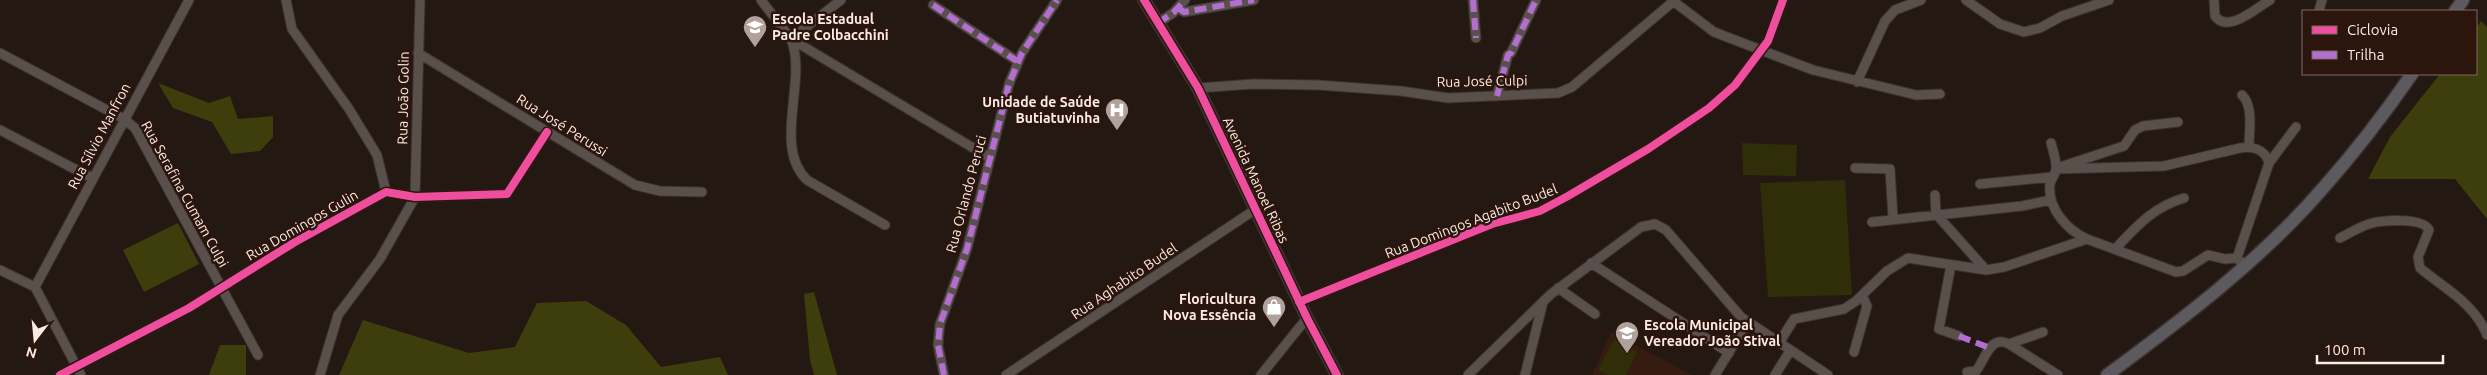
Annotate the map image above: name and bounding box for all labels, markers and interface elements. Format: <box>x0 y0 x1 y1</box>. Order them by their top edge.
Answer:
legend <box>2302 10 2477 75</box>
place label: Escola Estadual Padre Colbacchini <box>772 11 889 43</box>
school or university icon: Escola Estadual Padre Colbacchini <box>742 14 768 48</box>
text: Ciclovia <box>2347 21 2398 38</box>
text: Trilha <box>2347 46 2384 63</box>
street label: Rua João Golin <box>394 51 412 145</box>
street label: Rua José Culpi <box>1436 72 1528 90</box>
street label: Rua Sílvio Manfron <box>64 80 134 192</box>
street label: Rua José Perussi <box>514 91 610 159</box>
place label: Unidade de Saúde Butiatuvinha <box>982 94 1100 126</box>
hospital icon: Unidade de Saúde Butiatuvinha <box>1104 97 1130 131</box>
street label: Avenida Manoel Ribas <box>1220 114 1292 246</box>
street label: Rua Serafina Cumam Culpi <box>138 118 232 270</box>
street label: Rua Orlando Peruci <box>943 134 989 254</box>
street label: Rua Domingos Agabito Budel <box>1382 181 1560 261</box>
street label: Rua Domingos Gulin <box>243 186 361 264</box>
street label: Rua Aghabito Budel <box>1068 239 1180 322</box>
place label: Floricultura Nova Essência <box>1163 291 1256 323</box>
shop icon: Floricultura Nova Essência <box>1261 294 1287 328</box>
north arrow <box>10 315 60 365</box>
place label: Escola Municipal Vereador João Stival <box>1644 317 1780 349</box>
school or university icon: Escola Municipal Vereador João Stival <box>1614 320 1640 354</box>
scale bar <box>2317 332 2443 364</box>
text: 100 m <box>2324 341 2366 358</box>
text: N <box>24 343 39 362</box>

